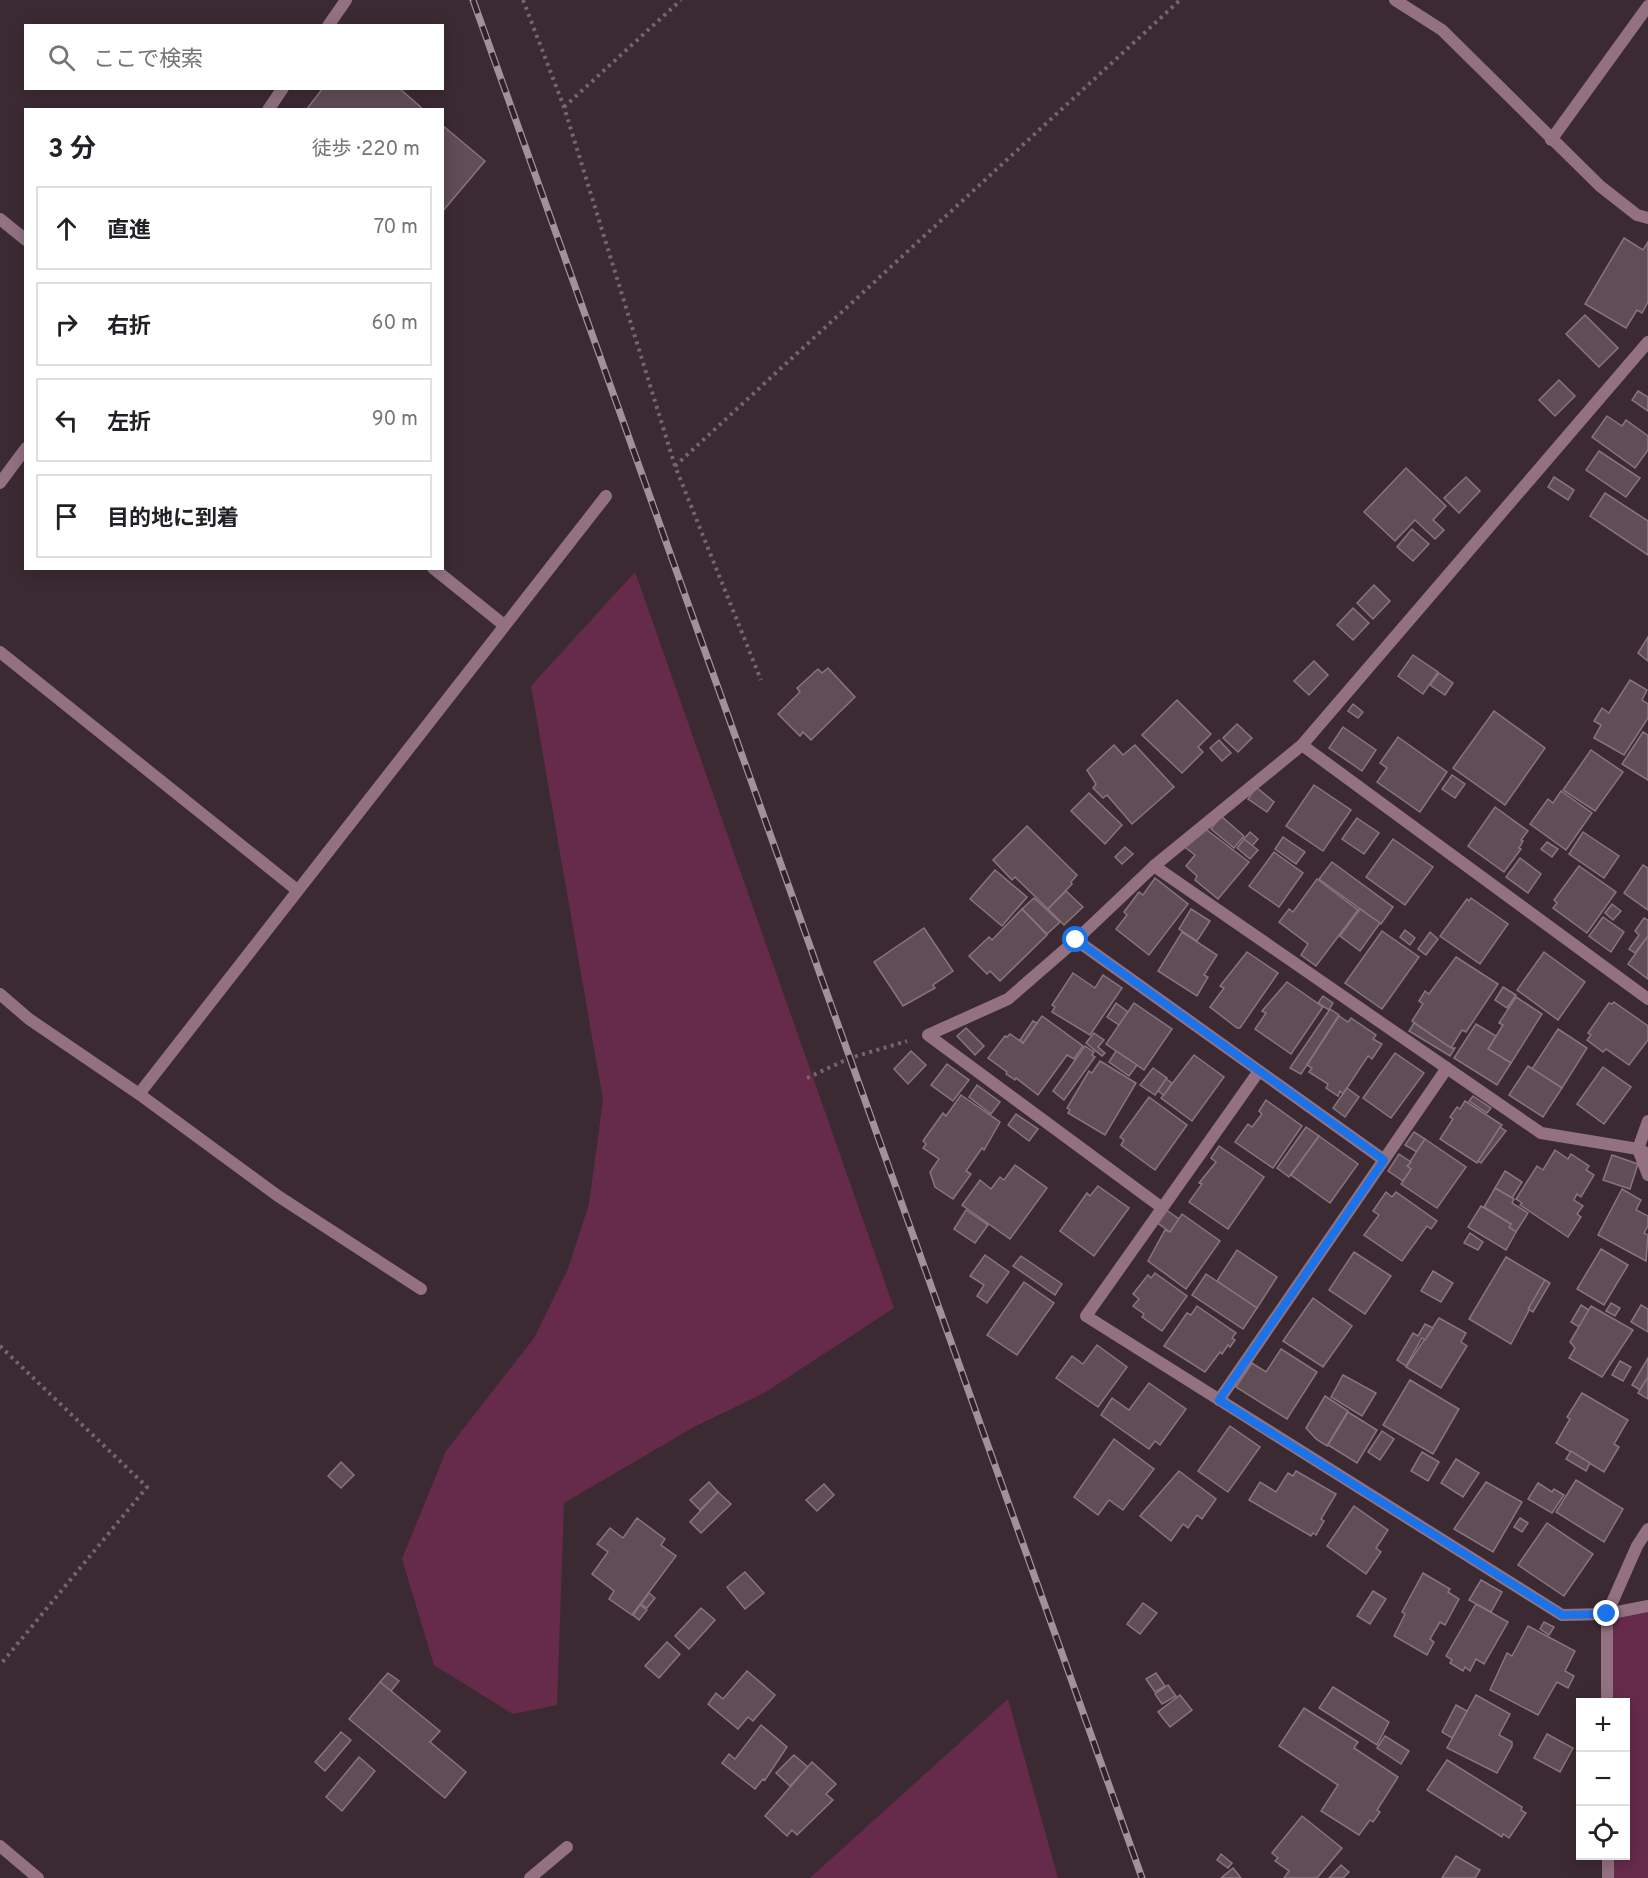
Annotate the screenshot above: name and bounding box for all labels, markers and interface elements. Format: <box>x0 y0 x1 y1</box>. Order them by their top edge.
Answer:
search box <box>24 24 444 90</box>
icon: search <box>45 41 78 74</box>
text: ここで検索 <box>93 47 203 74</box>
text: 3 分 <box>48 134 96 167</box>
text: 徒歩 · 220 m <box>312 137 420 163</box>
icon: ahead <box>50 212 83 245</box>
text: 70 m <box>374 215 418 241</box>
text: 直進 <box>107 218 151 245</box>
icon: right <box>50 308 83 341</box>
text: 60 m <box>372 311 418 337</box>
text: 右折 <box>107 314 151 341</box>
icon: left <box>50 404 83 437</box>
text: 90 m <box>372 407 418 433</box>
text: 左折 <box>107 410 151 437</box>
icon: arrive <box>50 500 83 533</box>
text: 目的地に到着 <box>107 506 239 533</box>
route start <box>1062 926 1088 952</box>
route end <box>1593 1600 1619 1626</box>
map controls <box>1576 1698 1630 1860</box>
button: + <box>1576 1698 1630 1752</box>
button: − <box>1576 1752 1630 1806</box>
button: locate <box>1576 1806 1630 1860</box>

